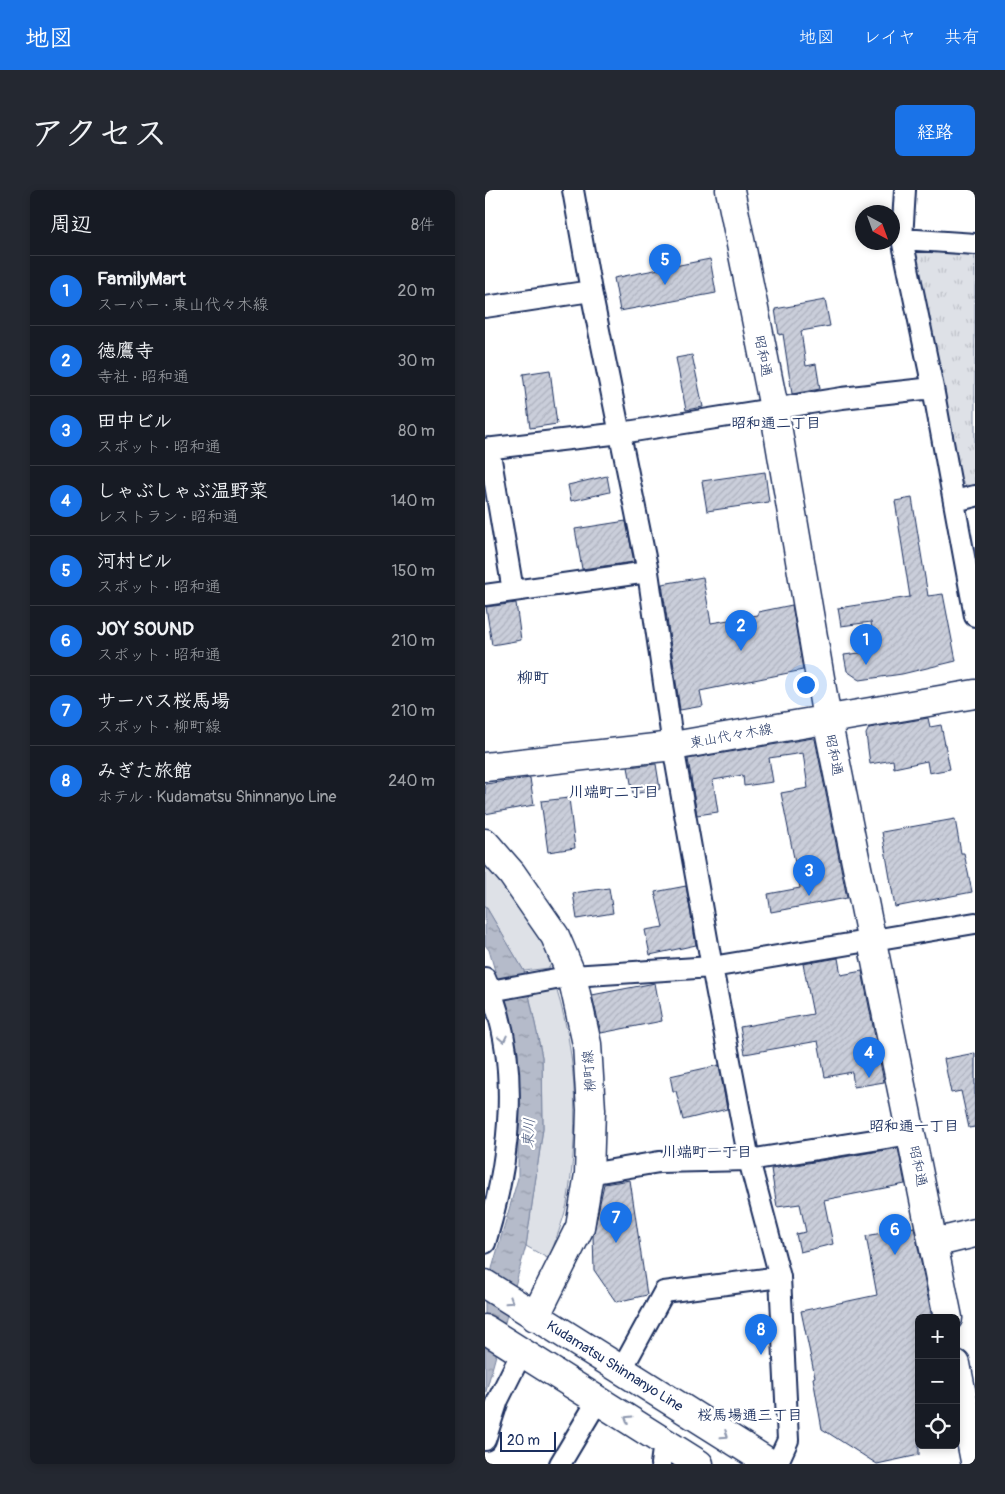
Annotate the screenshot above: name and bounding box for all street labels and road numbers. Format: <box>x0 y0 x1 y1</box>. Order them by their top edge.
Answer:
street label: 昭和通 <box>751 334 775 378</box>
street label: 東山代々木線 <box>688 720 774 752</box>
street label: 昭和通 <box>822 733 846 777</box>
street label: 柳町線 <box>579 1049 599 1093</box>
street label: 昭和通 <box>905 1144 931 1188</box>
street label: Kudamatsu Shinnanyo Line <box>544 1317 686 1415</box>

